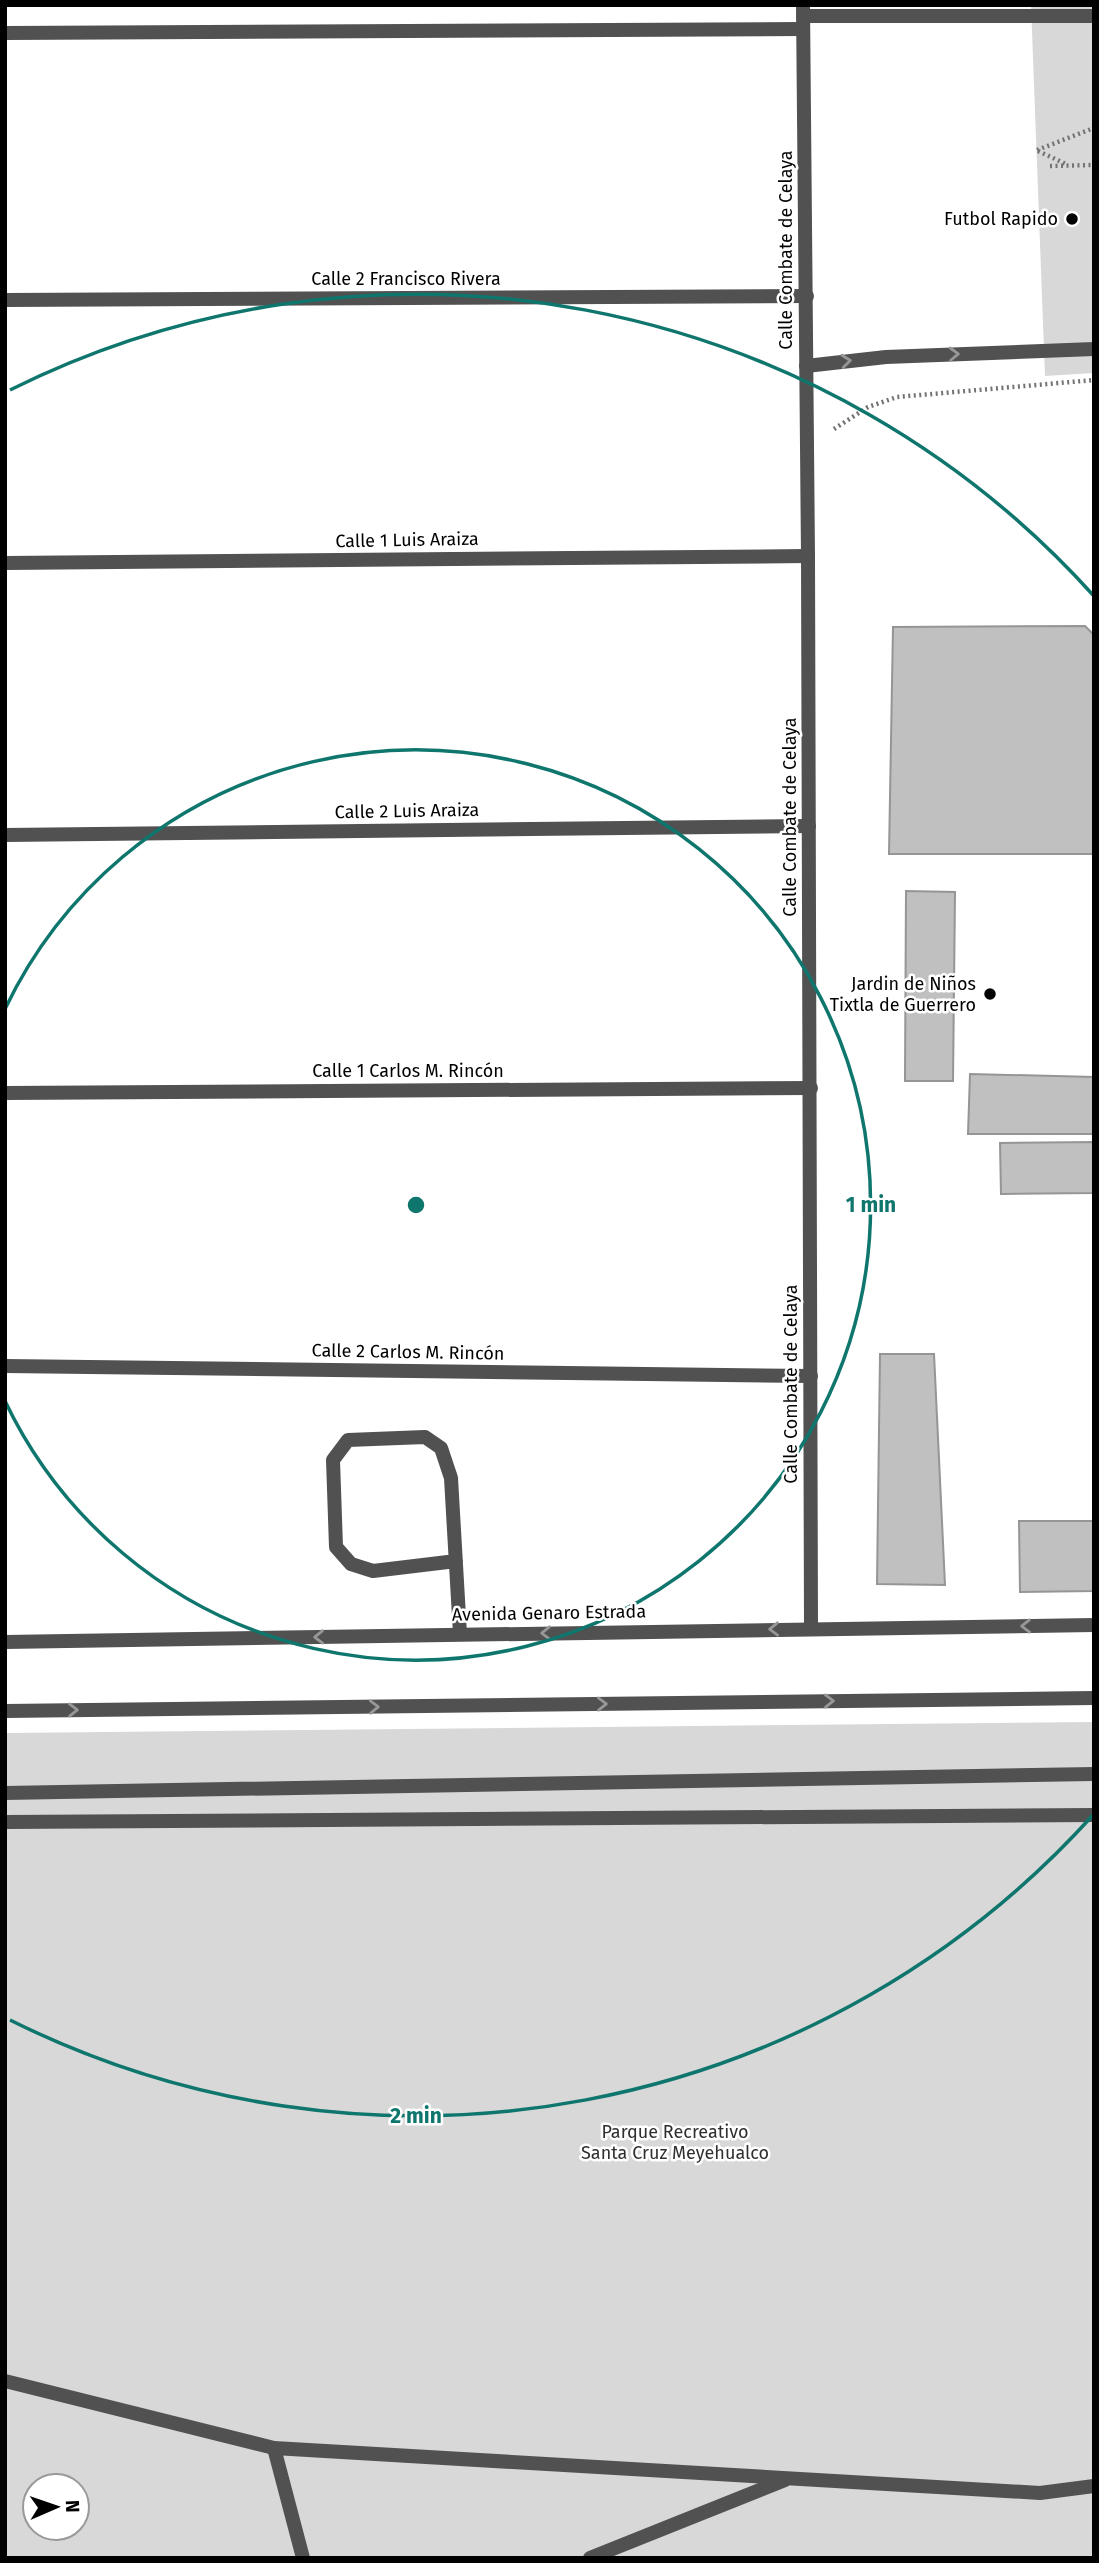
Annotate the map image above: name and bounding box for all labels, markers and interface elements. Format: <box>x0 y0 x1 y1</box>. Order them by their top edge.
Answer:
street label: Calle Combate de Celaya <box>775 150 797 350</box>
place label: Futbol Rapido <box>944 208 1058 230</box>
marker: Futbol Rapido <box>1064 211 1080 227</box>
street label: Calle 2 Francisco Rivera <box>311 268 501 290</box>
one-way arrow <box>949 346 960 361</box>
one-way arrow <box>840 354 852 369</box>
street label: Calle 1 Luis Araiza <box>335 528 479 552</box>
street label: Calle Combate de Celaya <box>779 717 801 917</box>
street label: Calle 2 Luis Araiza <box>335 799 479 823</box>
place label: Jardin de Niños Tixtla de Guerrero <box>830 973 976 1016</box>
marker: Jardin de Niños Tixtla de Guerrero <box>982 986 998 1002</box>
street label: Calle 1 Carlos M. Rincón <box>312 1060 504 1082</box>
text: 1 min <box>846 1192 896 1218</box>
centre of rings <box>404 1193 428 1217</box>
street label: Calle Combate de Celaya <box>780 1284 802 1484</box>
street label: Calle 2 Carlos M. Rincón <box>311 1339 505 1365</box>
street label: Avenida Genaro Estrada <box>452 1600 646 1626</box>
one-way arrow <box>1020 1618 1031 1633</box>
one-way arrow <box>768 1621 779 1636</box>
one-way arrow <box>540 1625 551 1640</box>
one-way arrow <box>313 1629 324 1644</box>
one-way arrow <box>825 1693 835 1709</box>
one-way arrow <box>597 1696 608 1712</box>
one-way arrow <box>369 1699 380 1714</box>
one-way arrow <box>69 1702 79 1718</box>
text: 2 min <box>390 2103 442 2129</box>
park label: Parque Recreativo Santa Cruz Meyehualco <box>581 2121 769 2164</box>
north arrow <box>21 2472 91 2542</box>
text: N <box>61 2500 84 2513</box>

